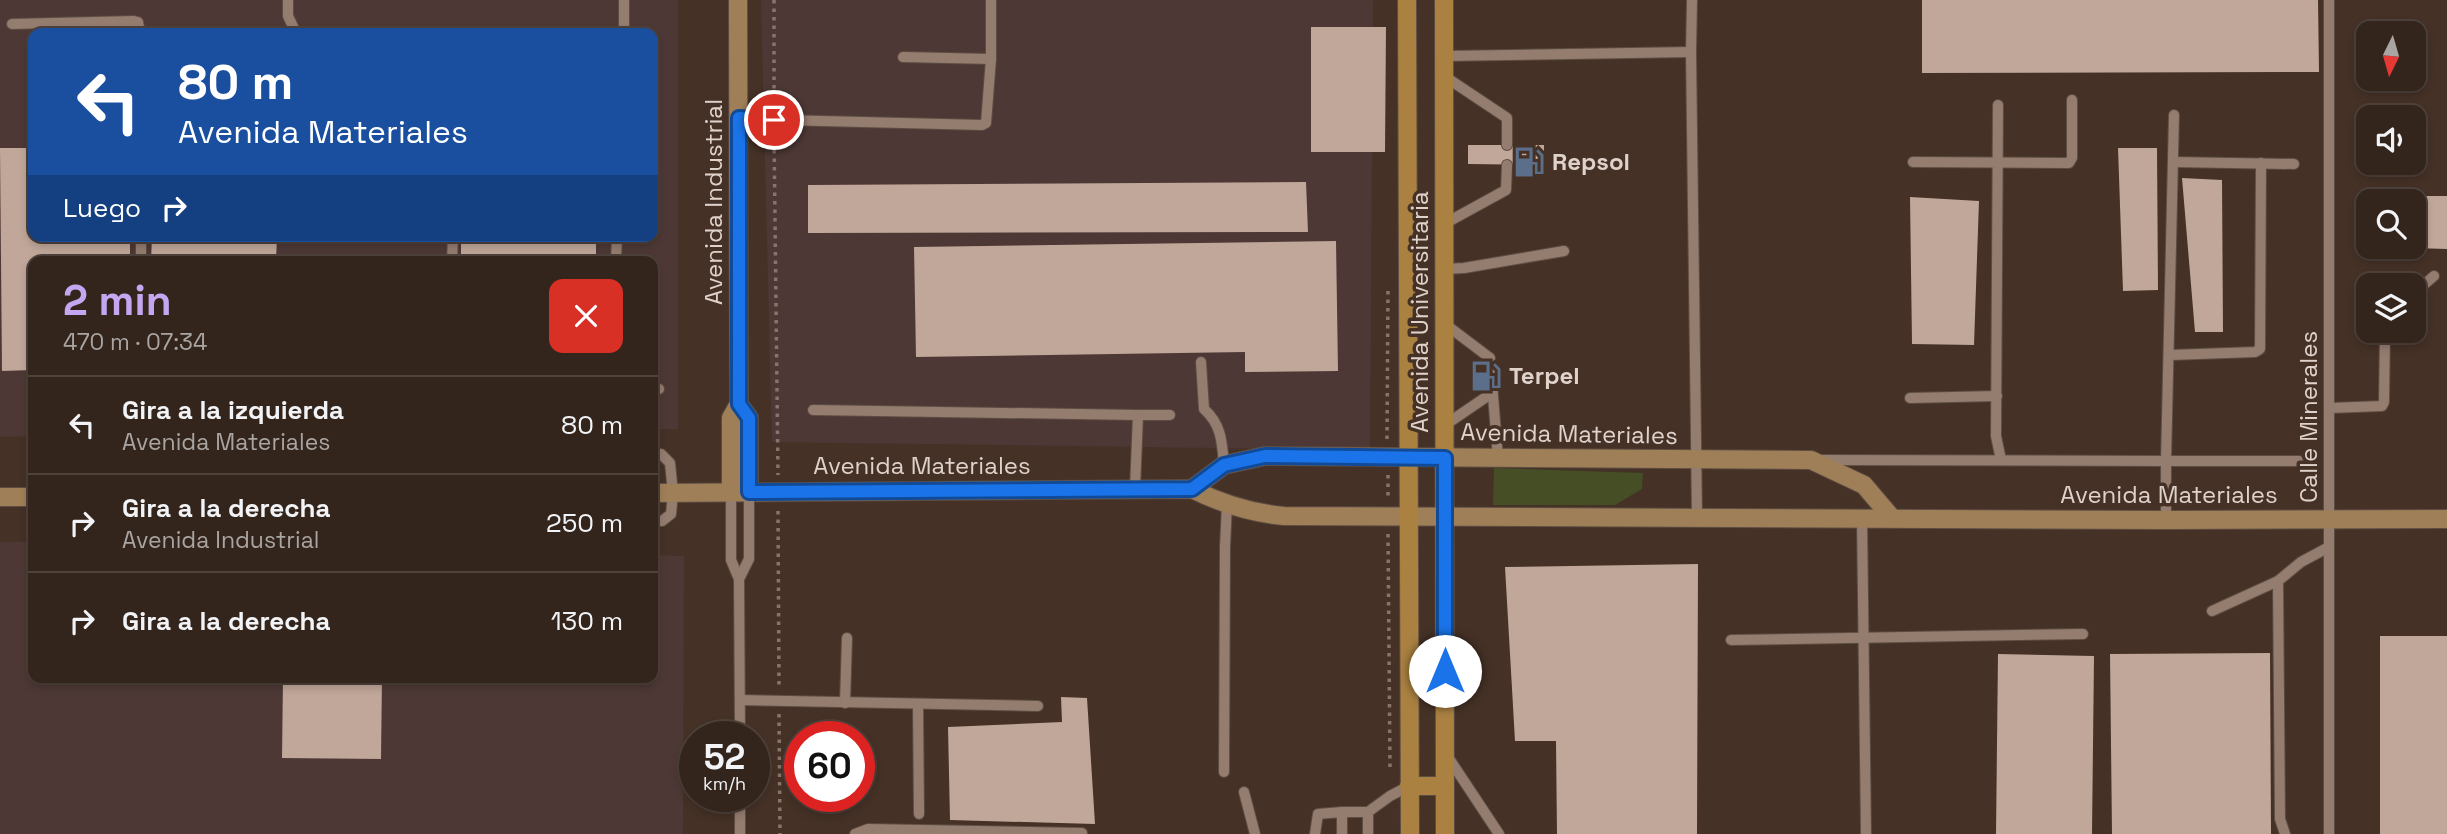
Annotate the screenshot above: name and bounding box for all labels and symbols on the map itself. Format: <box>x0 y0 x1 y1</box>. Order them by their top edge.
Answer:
north arrow <box>2356 21 2426 91</box>
pin <box>744 90 804 150</box>
street label: Avenida Industrial <box>698 99 729 305</box>
fuel station icon: Repsol <box>1512 145 1546 179</box>
place label: Repsol <box>1552 146 1630 177</box>
street label: Avenida Universitaria <box>1404 191 1435 433</box>
street label: Calle Minerales <box>2293 331 2324 503</box>
fuel station icon: Terpel <box>1469 359 1503 393</box>
place label: Terpel <box>1509 360 1580 391</box>
street label: Avenida Materiales <box>1460 416 1678 451</box>
street label: Avenida Materiales <box>813 450 1031 481</box>
street label: Avenida Materiales <box>2060 479 2278 510</box>
position arrow <box>1408 634 1482 708</box>
speed limit sign: 60 <box>784 721 875 812</box>

